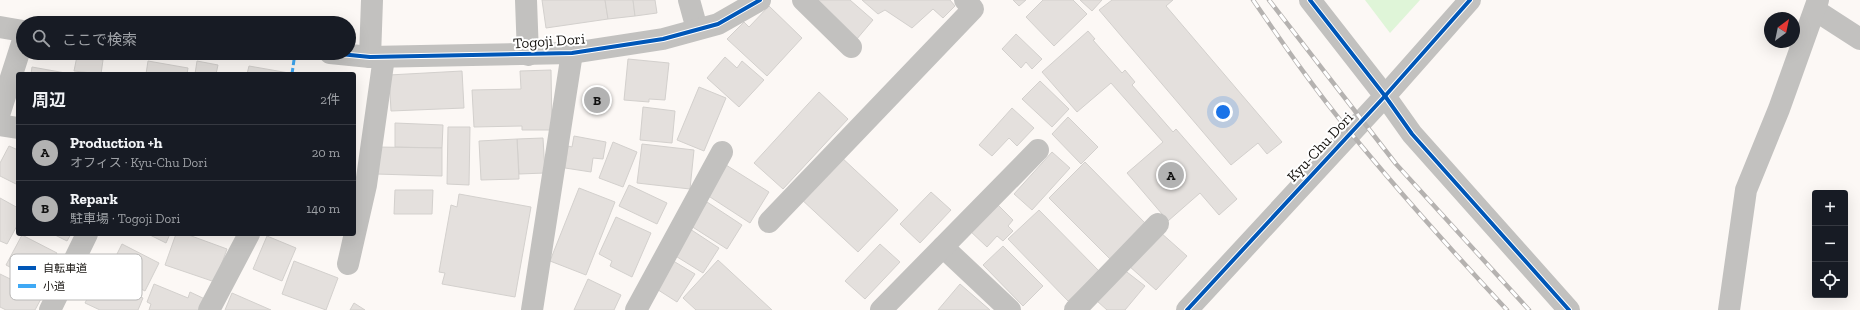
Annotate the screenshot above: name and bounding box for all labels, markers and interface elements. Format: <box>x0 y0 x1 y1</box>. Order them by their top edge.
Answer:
north arrow <box>1764 12 1800 48</box>
search box <box>16 16 356 60</box>
icon: search <box>30 27 52 49</box>
street label: Togoji Dori <box>512 30 586 52</box>
text: ここで検索 <box>62 31 137 49</box>
pin: B <box>584 85 610 115</box>
text: 周辺 <box>32 90 66 110</box>
text: 2件 <box>320 92 340 107</box>
your location <box>1213 102 1233 122</box>
street label: Kyu-Chu Dori <box>1283 108 1357 186</box>
text: Production +h <box>70 134 163 152</box>
text: A <box>41 145 49 160</box>
text: 20 m <box>312 145 340 160</box>
text: オフィス · Kyu-Chu Dori <box>70 155 207 170</box>
pin: A <box>1158 160 1184 190</box>
text: Repark <box>70 190 118 208</box>
map controls <box>1812 190 1848 298</box>
button: + <box>1812 190 1848 226</box>
text: B <box>41 201 49 216</box>
text: 140 m <box>306 201 340 216</box>
text: 駐車場 · Togoji Dori <box>70 211 180 226</box>
button: − <box>1812 226 1848 262</box>
legend <box>10 254 142 300</box>
text: 自転車道 <box>43 262 87 275</box>
button: locate <box>1812 262 1848 298</box>
text: 小道 <box>43 280 65 293</box>

